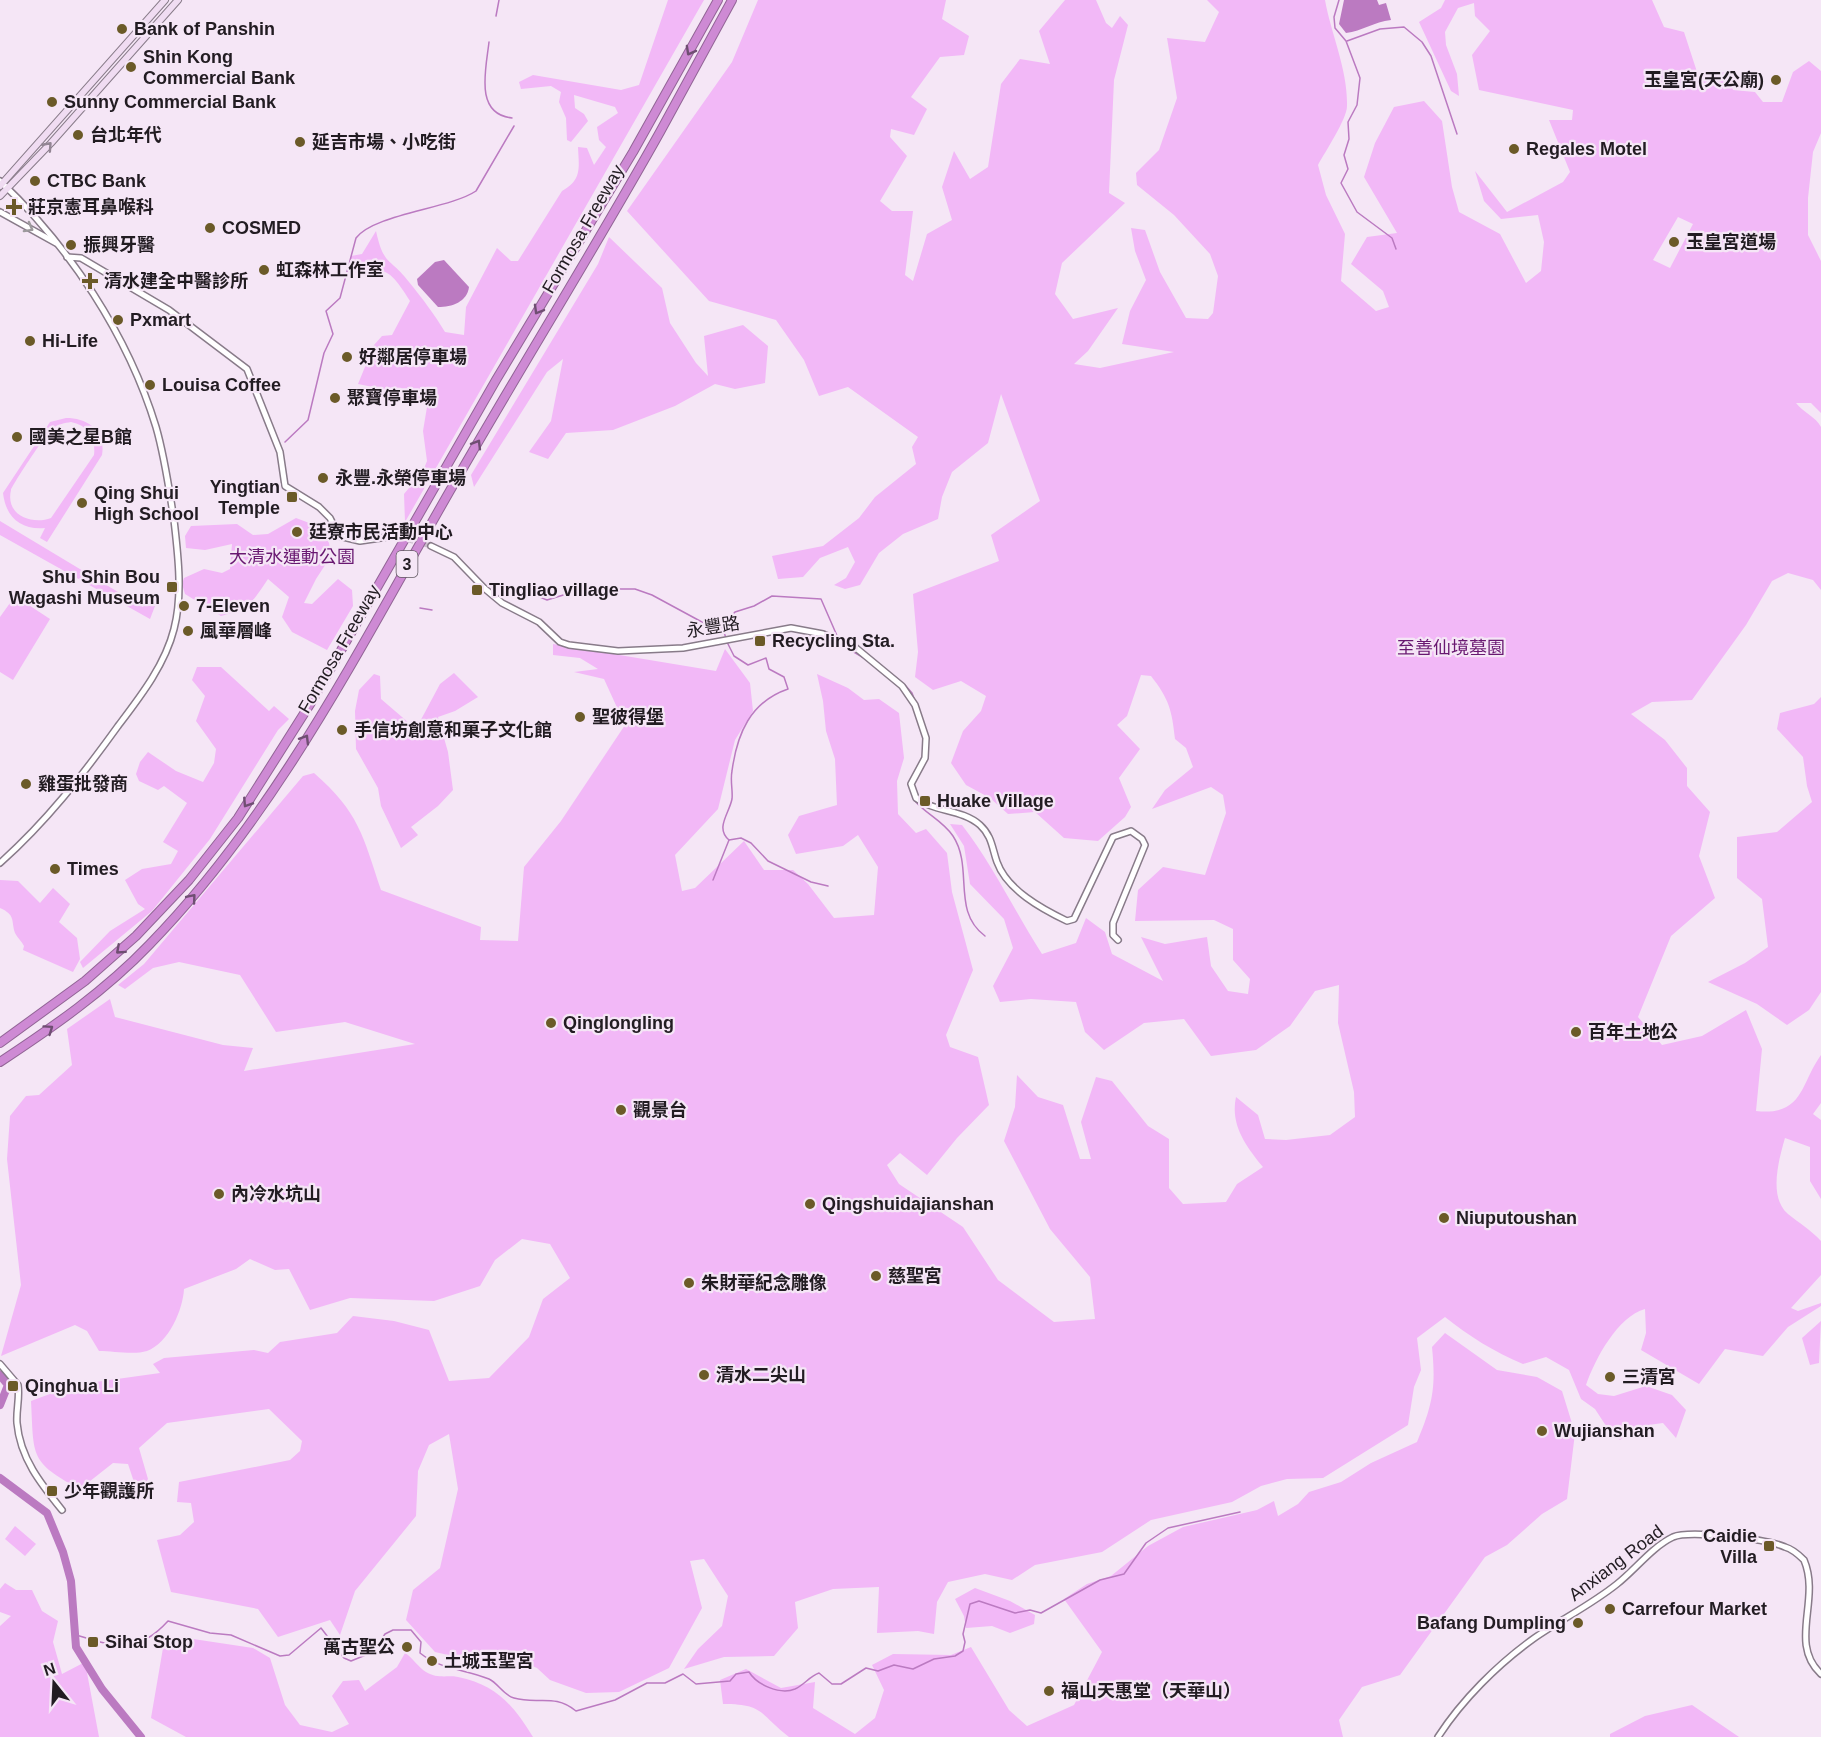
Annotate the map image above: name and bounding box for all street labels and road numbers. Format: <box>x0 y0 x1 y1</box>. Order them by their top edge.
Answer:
street label: Formosa Freeway <box>538 161 628 297</box>
road number: 3 <box>396 551 418 577</box>
street label: Formosa Freeway <box>294 581 384 717</box>
street label: 永豐路 <box>685 613 741 641</box>
street label: Anxiang Road <box>1565 1521 1667 1605</box>

